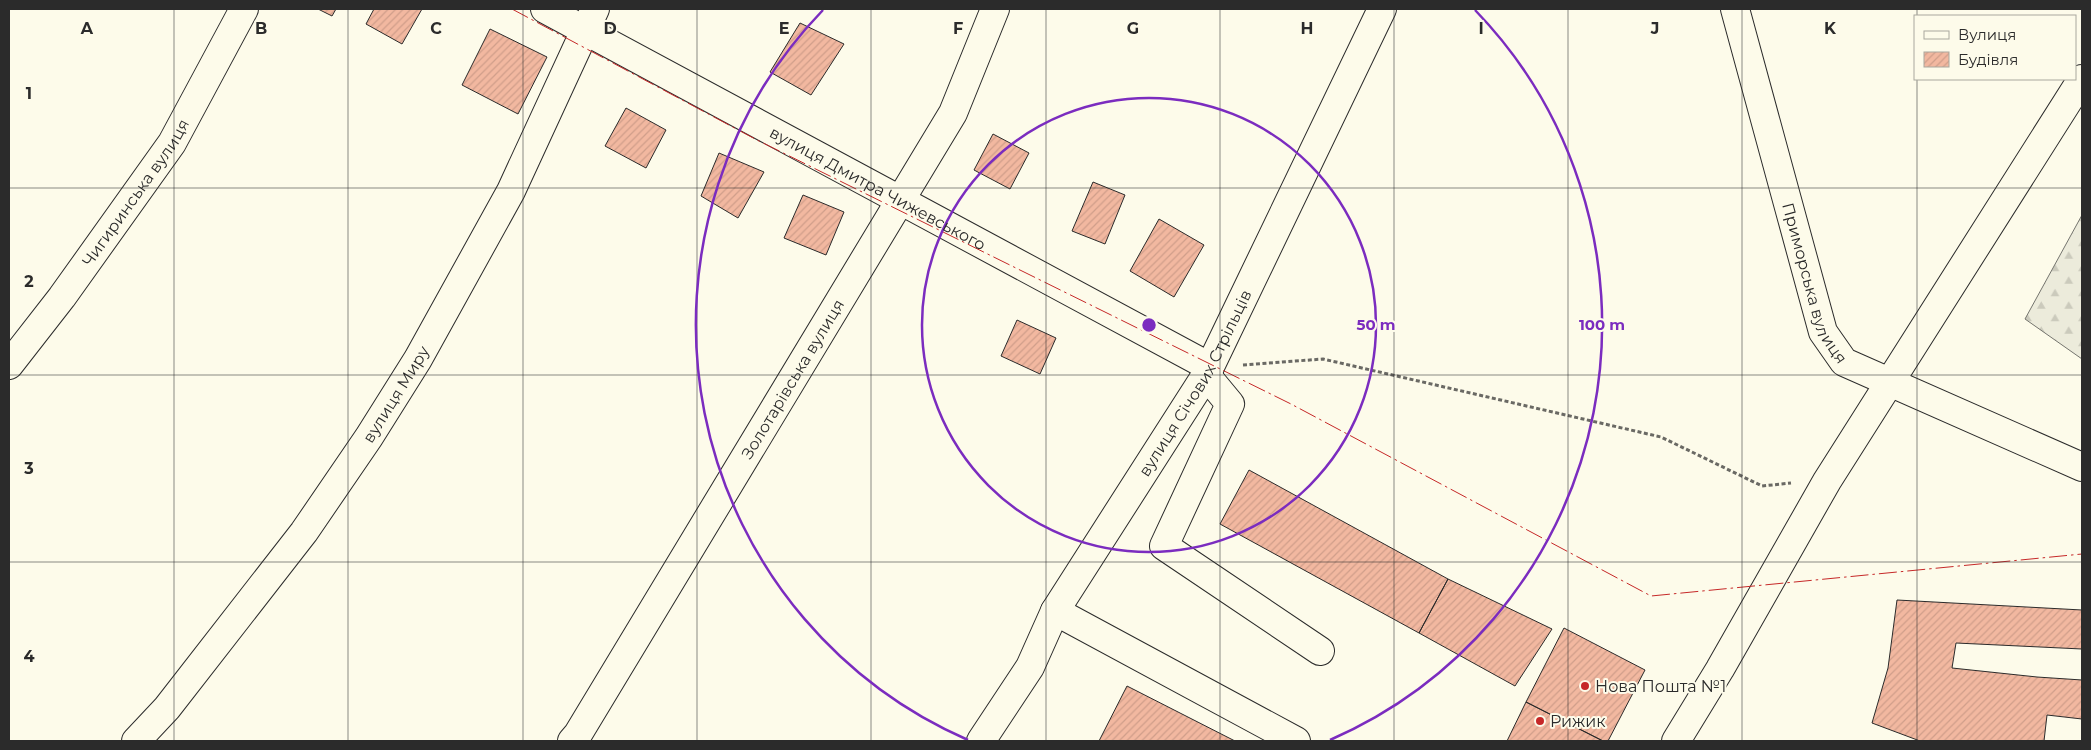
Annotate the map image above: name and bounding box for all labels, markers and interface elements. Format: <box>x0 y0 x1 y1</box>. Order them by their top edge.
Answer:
legend <box>1914 15 2076 80</box>
text: A <box>80 19 94 38</box>
text: B <box>255 19 267 38</box>
text: C <box>430 19 442 38</box>
text: D <box>603 19 617 38</box>
text: E <box>779 19 789 38</box>
text: F <box>953 19 963 38</box>
text: G <box>1127 19 1139 38</box>
text: H <box>1301 19 1313 38</box>
text: I <box>1478 19 1484 38</box>
text: J <box>1650 19 1659 38</box>
text: K <box>1824 19 1837 38</box>
text: Вулиця <box>1958 25 2016 44</box>
text: Будівля <box>1958 50 2018 69</box>
text: 1 <box>26 84 32 103</box>
street label: Чигиринська вулиця <box>78 116 193 270</box>
street label: вулиця Дмитра Чижевського <box>766 123 989 254</box>
street label: Приморська вулиця <box>1778 201 1851 367</box>
text: 2 <box>24 272 34 291</box>
street label: вулиця Січових Стрільців <box>1135 287 1256 480</box>
street label: Золотарівська вулиця <box>737 296 848 462</box>
text: 50 m <box>1356 315 1396 334</box>
text: 100 m <box>1579 315 1625 334</box>
centre of rings <box>1140 316 1158 334</box>
street label: вулиця Миру <box>359 343 433 446</box>
text: 3 <box>23 459 34 478</box>
text: 4 <box>23 647 35 666</box>
place label: Нова Пошта №1 <box>1595 677 1726 696</box>
marker: Нова Пошта №1 <box>1579 680 1591 692</box>
place label: Рижик <box>1550 712 1606 731</box>
marker: Рижик <box>1534 715 1546 727</box>

